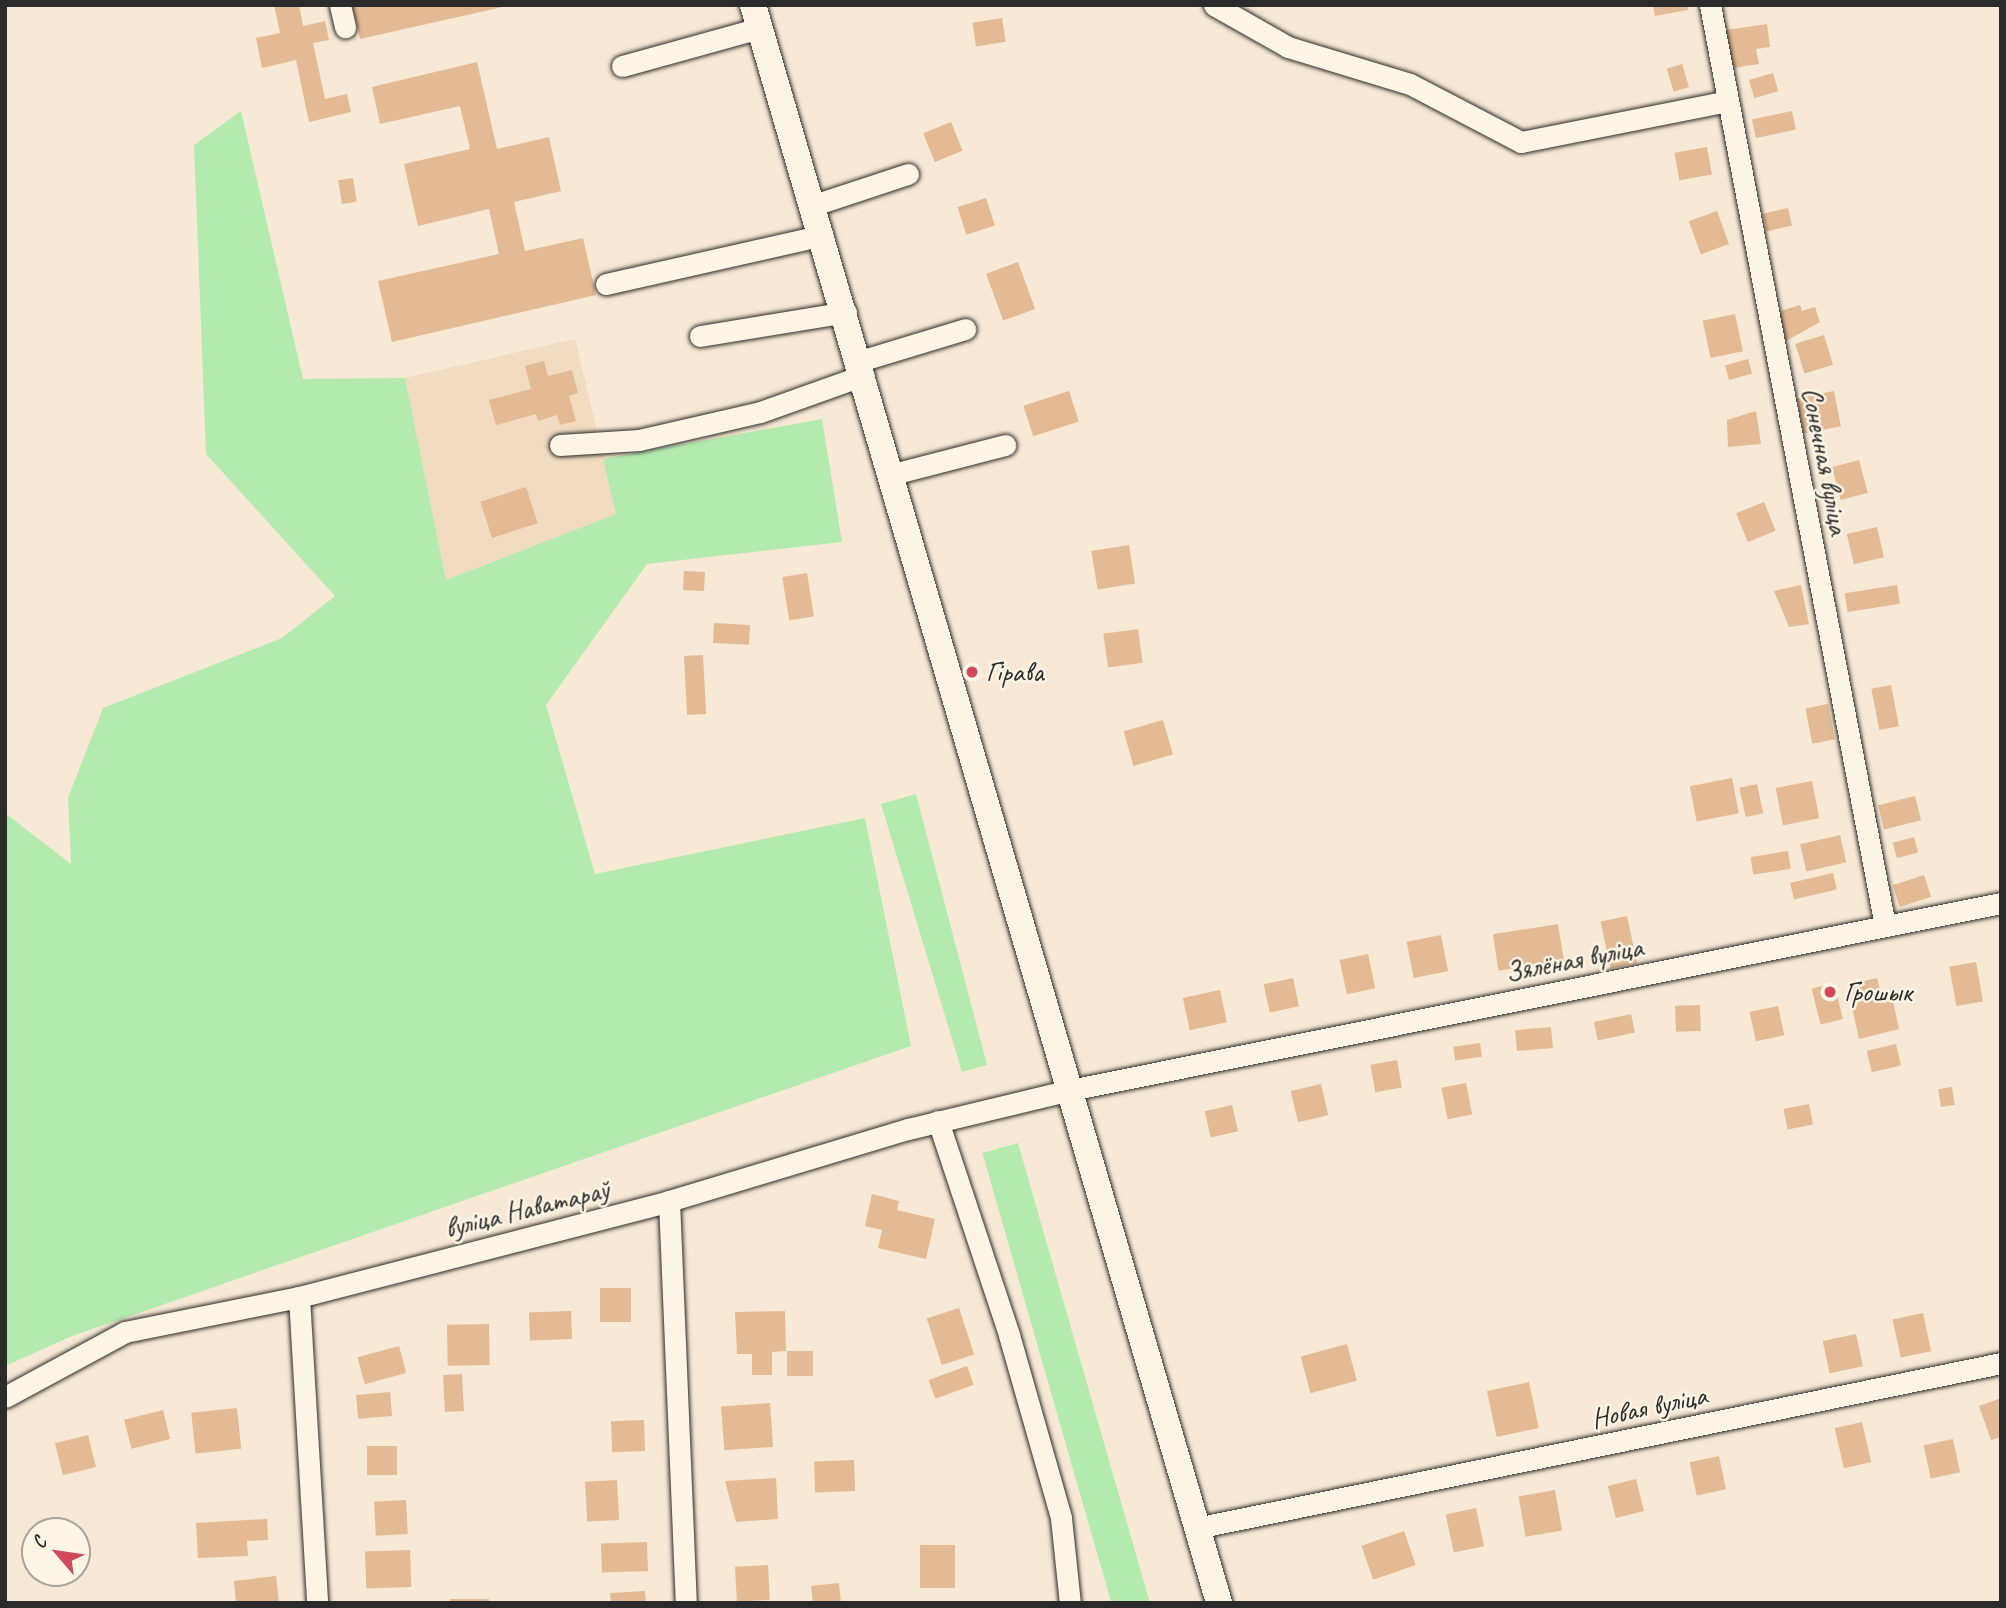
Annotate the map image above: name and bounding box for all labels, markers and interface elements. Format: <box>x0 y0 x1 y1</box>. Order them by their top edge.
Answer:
street label: Сонечная вуліца <box>1794 385 1856 537</box>
place label: Гірава <box>986 655 1043 689</box>
marker: Гірава <box>964 664 980 680</box>
street label: Зялёная вуліца <box>1503 930 1645 990</box>
place label: Грошык <box>1844 975 1912 1009</box>
marker: Грошык <box>1822 984 1838 1000</box>
street label: вуліца Наватараў <box>440 1172 614 1246</box>
street label: Новая вуліца <box>1588 1378 1710 1436</box>
north arrow <box>21 1517 91 1587</box>
text: С <box>27 1533 52 1553</box>

